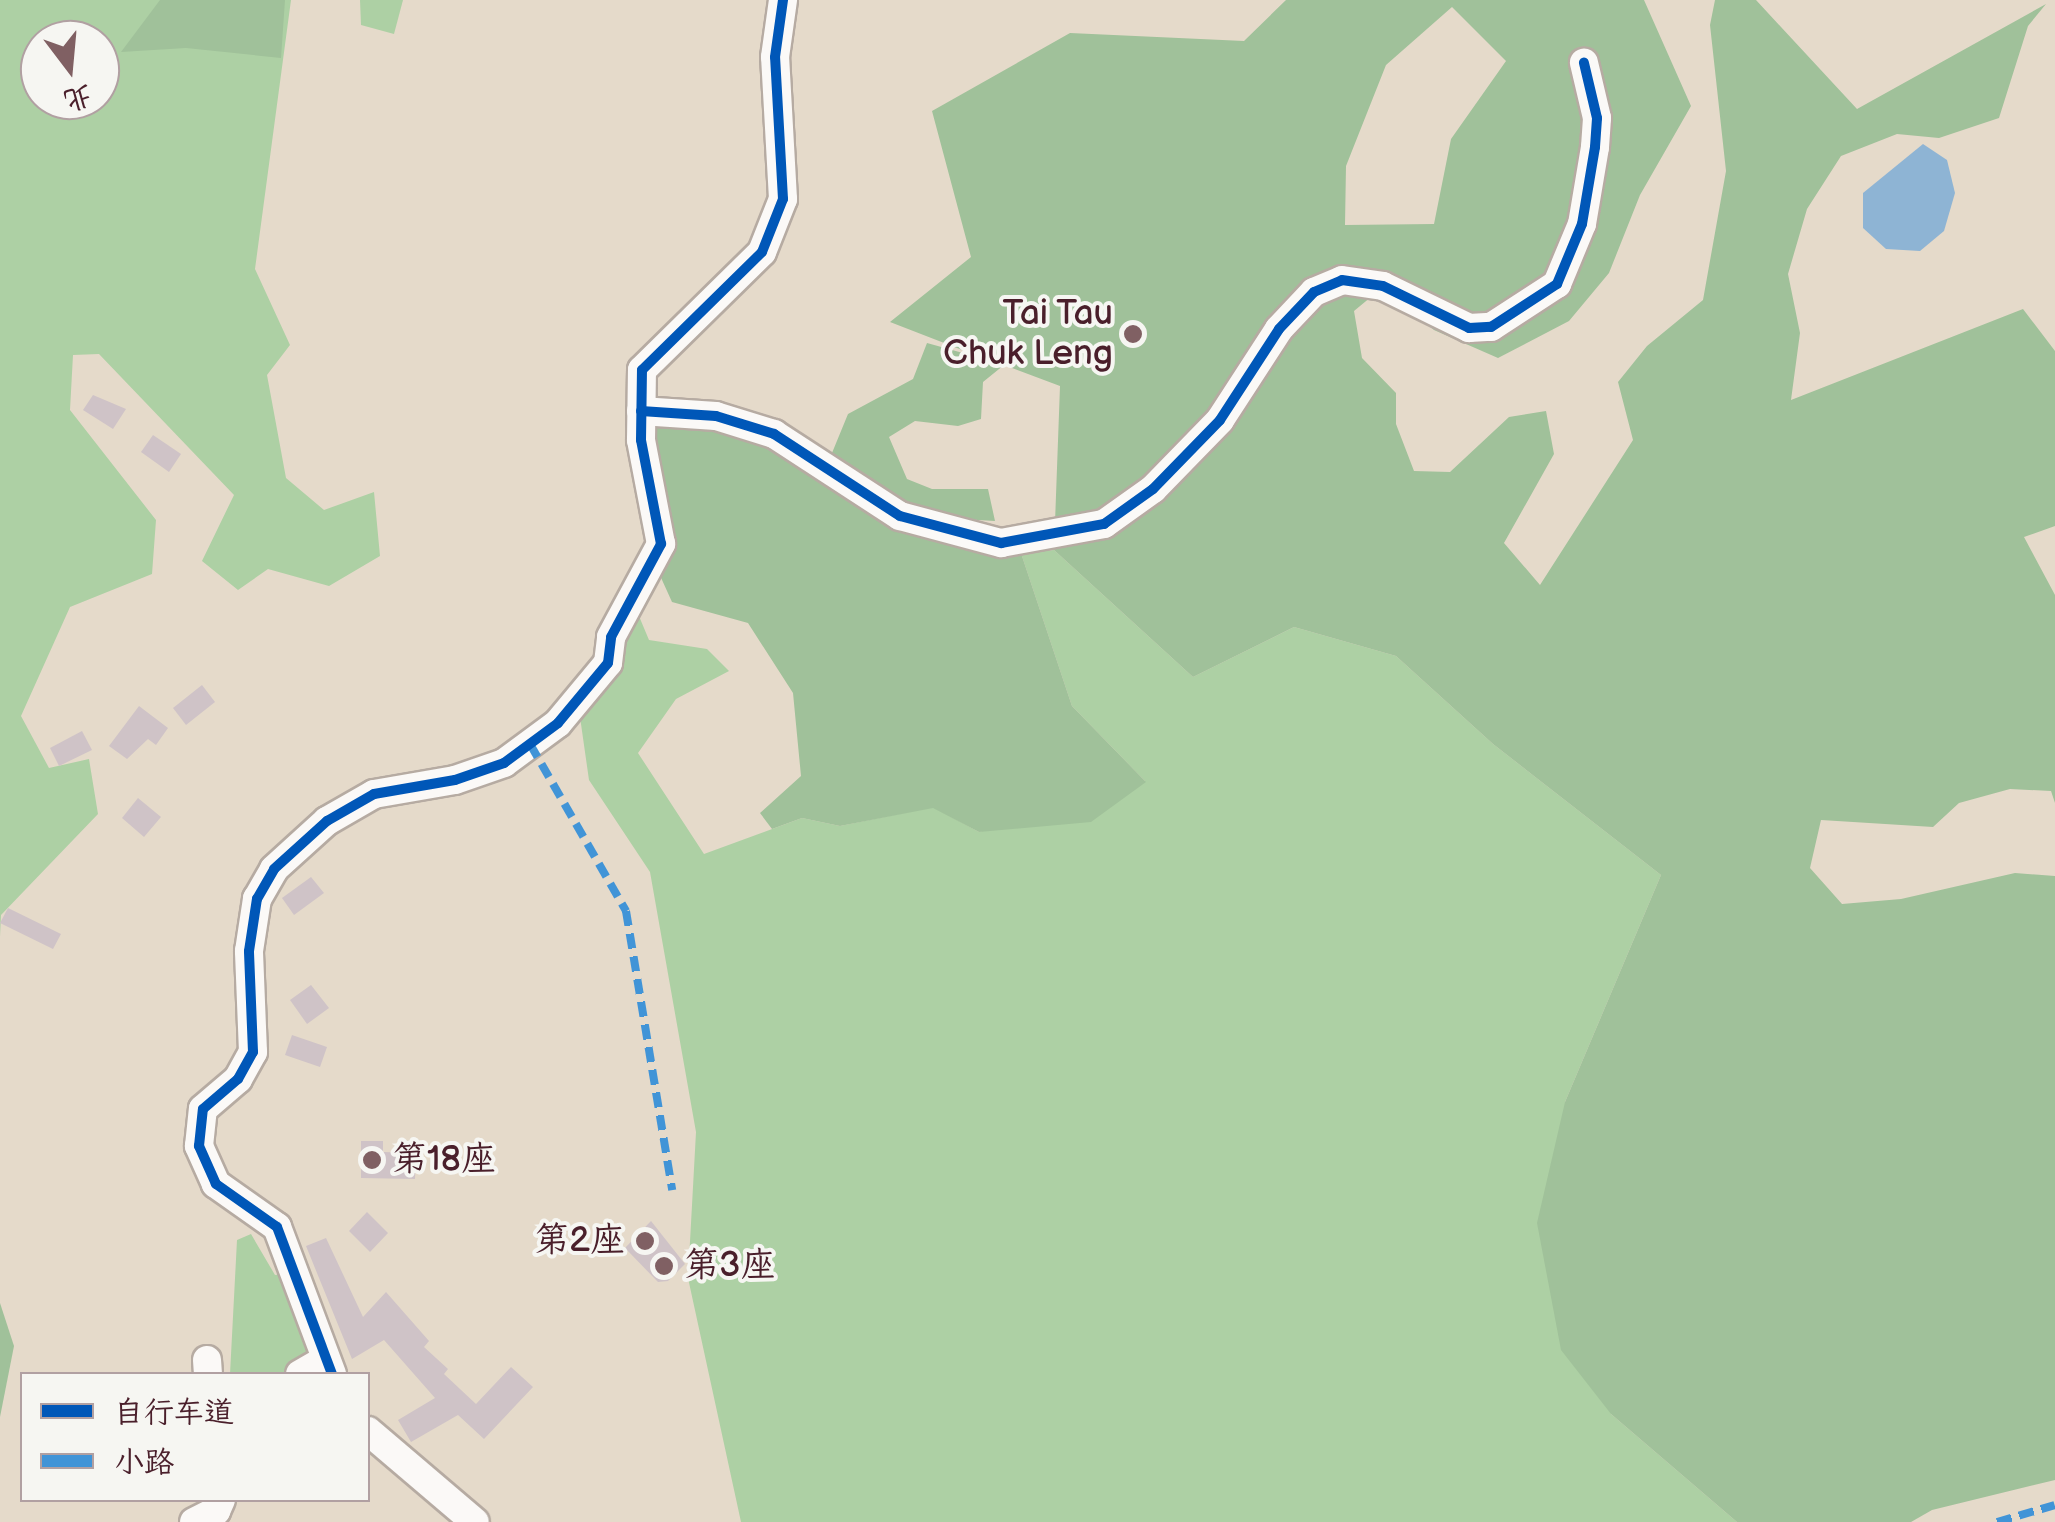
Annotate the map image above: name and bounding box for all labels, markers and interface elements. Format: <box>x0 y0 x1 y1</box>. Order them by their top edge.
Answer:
north arrow <box>20 20 120 120</box>
text: 北 <box>60 78 96 117</box>
place label: Tai Tau Chuk Leng <box>943 293 1113 375</box>
marker: Tai Tau Chuk Leng <box>1122 323 1144 345</box>
place label: 第18座 <box>392 1139 496 1181</box>
marker: 第18座 <box>361 1149 383 1171</box>
place label: 第2座 <box>534 1220 625 1262</box>
marker: 第2座 <box>634 1230 656 1252</box>
place label: 第3座 <box>684 1245 776 1287</box>
marker: 第3座 <box>653 1255 675 1277</box>
legend <box>20 1372 370 1502</box>
text: 自行车道 <box>114 1395 234 1431</box>
text: 小路 <box>114 1445 174 1481</box>

